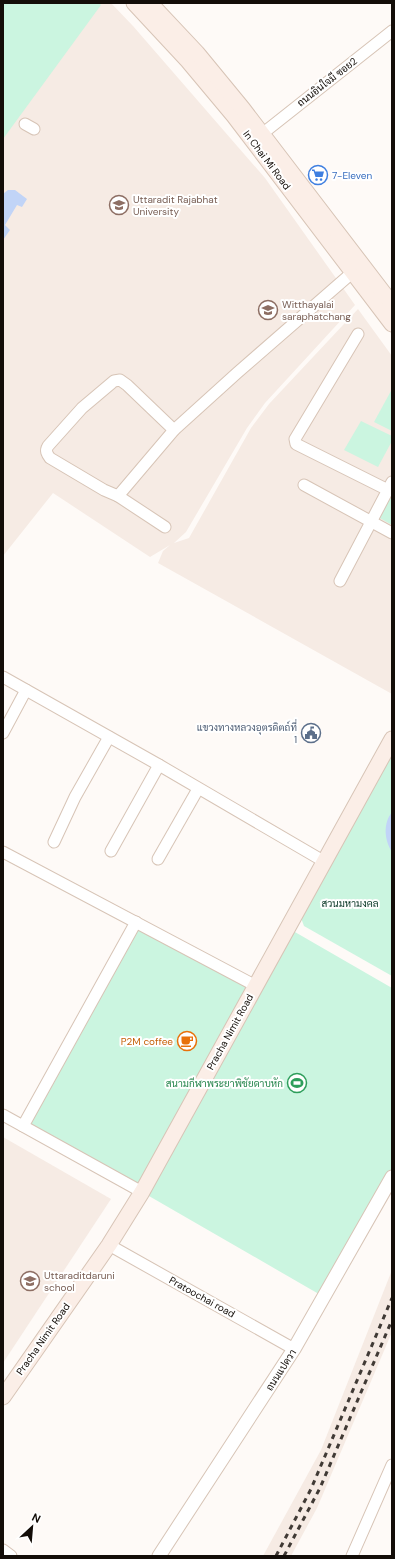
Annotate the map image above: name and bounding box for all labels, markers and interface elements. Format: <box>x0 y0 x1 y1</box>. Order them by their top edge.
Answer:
street label: ถนนอินใจมี ซอย2 <box>294 54 360 109</box>
street label: In Chai Mi Road <box>240 128 294 192</box>
supermarket icon: 7-Eleven <box>307 164 329 186</box>
place label: 7-Eleven <box>332 169 372 182</box>
place label: Uttaradit Rajabhat University <box>133 193 218 218</box>
school or university icon: Uttaradit Rajabhat University <box>108 194 130 216</box>
place label: Witthayalai saraphatchang <box>282 298 351 323</box>
school or university icon: Witthayalai saraphatchang <box>257 299 279 321</box>
place label: แขวงทางหลวงอุตรดิตถ์ที่ 1 <box>197 719 297 746</box>
public building icon: แขวงทางหลวงอุตรดิตถ์ที่ 1 <box>300 722 322 744</box>
park label: สวนมหามงคล <box>321 897 379 910</box>
street label: Pracha Nimit Road <box>204 992 256 1072</box>
cafe icon: P2M coffee <box>176 1030 198 1052</box>
place label: P2M coffee <box>121 1035 173 1048</box>
sports icon: สนามกีฬาพระยาพิชัยดาบหัก <box>286 1072 308 1094</box>
place label: สนามกีฬาพระยาพิชัยดาบหัก <box>166 1077 283 1090</box>
place label: Uttaraditdaruni school <box>44 1269 115 1294</box>
school or university icon: Uttaraditdaruni school <box>19 1270 41 1292</box>
street label: Pratoochai road <box>167 1273 237 1321</box>
street label: Pracha Nimit Road <box>13 1300 73 1378</box>
street label: ถนนแปดวา <box>263 1347 299 1393</box>
north arrow <box>12 1507 52 1547</box>
text: N <box>30 1510 43 1526</box>

